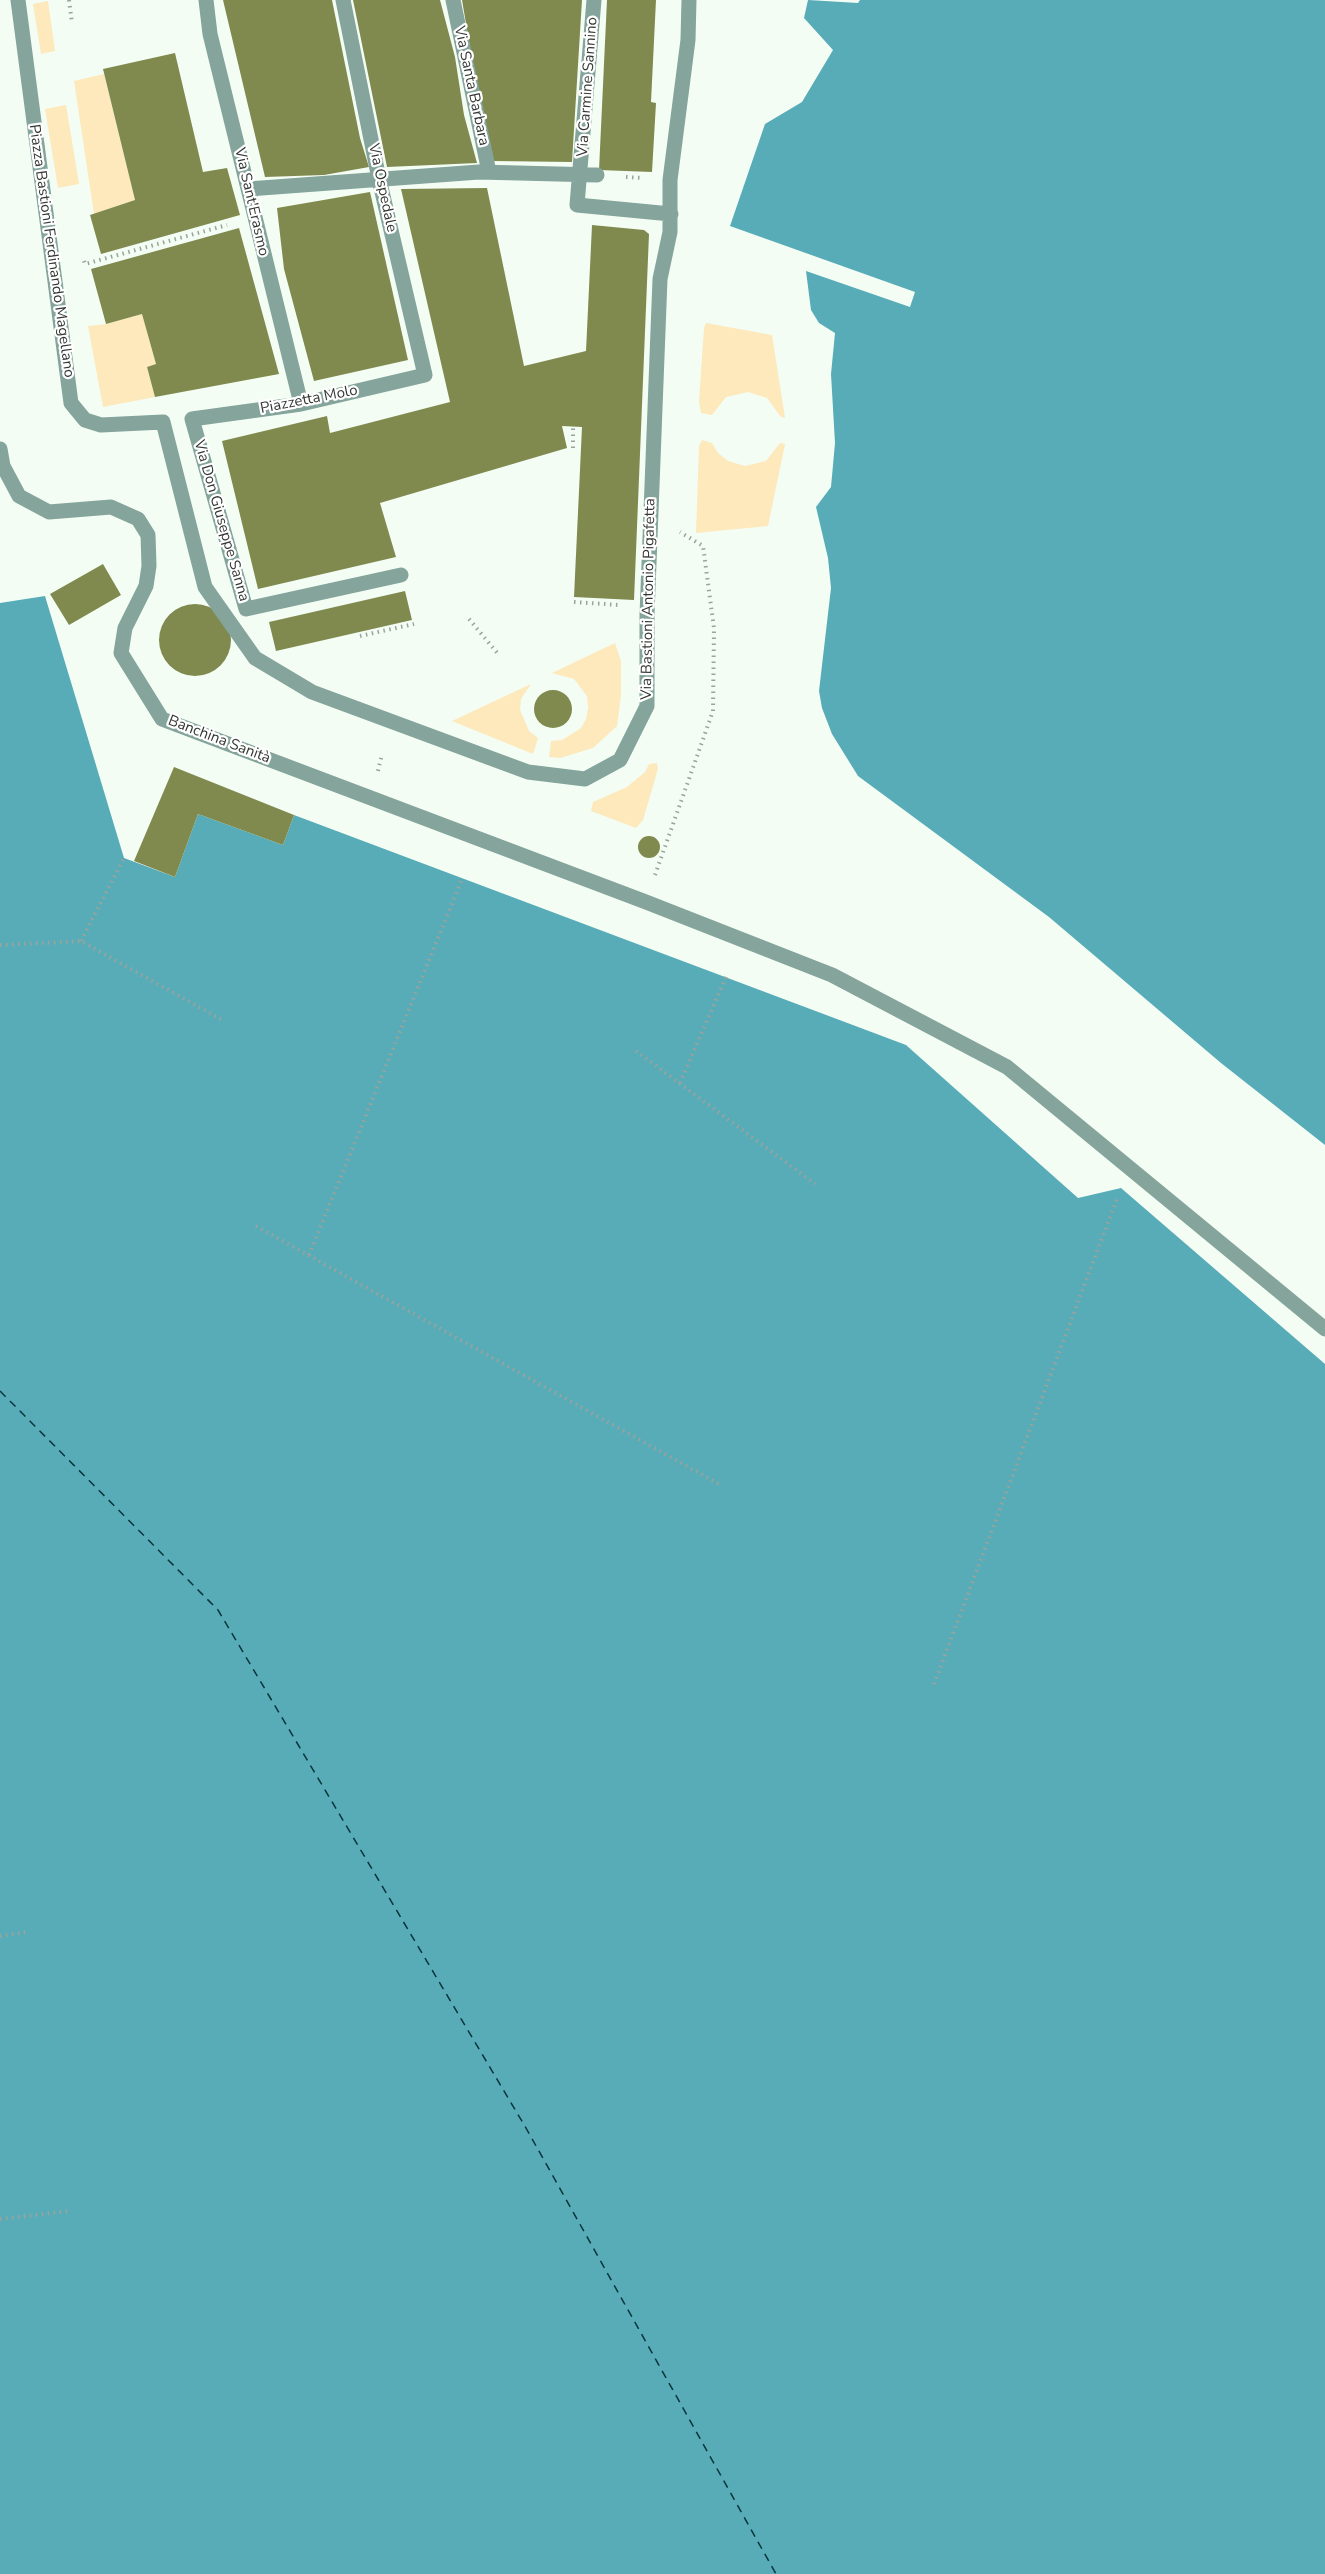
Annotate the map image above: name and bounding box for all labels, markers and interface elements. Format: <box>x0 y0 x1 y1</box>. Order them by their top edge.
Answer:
street label: Via Carmine Sannino <box>574 17 602 157</box>
street label: Via Santa Barbara <box>450 25 492 147</box>
street label: Piazza Bastioni Ferdinando Magellano <box>24 123 78 379</box>
street label: Via Ospedale <box>364 142 400 234</box>
street label: Via Sant'Erasmo <box>230 146 272 258</box>
street label: Piazzetta Molo <box>259 382 359 418</box>
street label: Via Don Giuseppe Sanna <box>189 438 253 604</box>
street label: Via Bastioni Antonio Pigafetta <box>638 498 660 700</box>
street label: Banchina Sanità <box>165 712 273 768</box>

